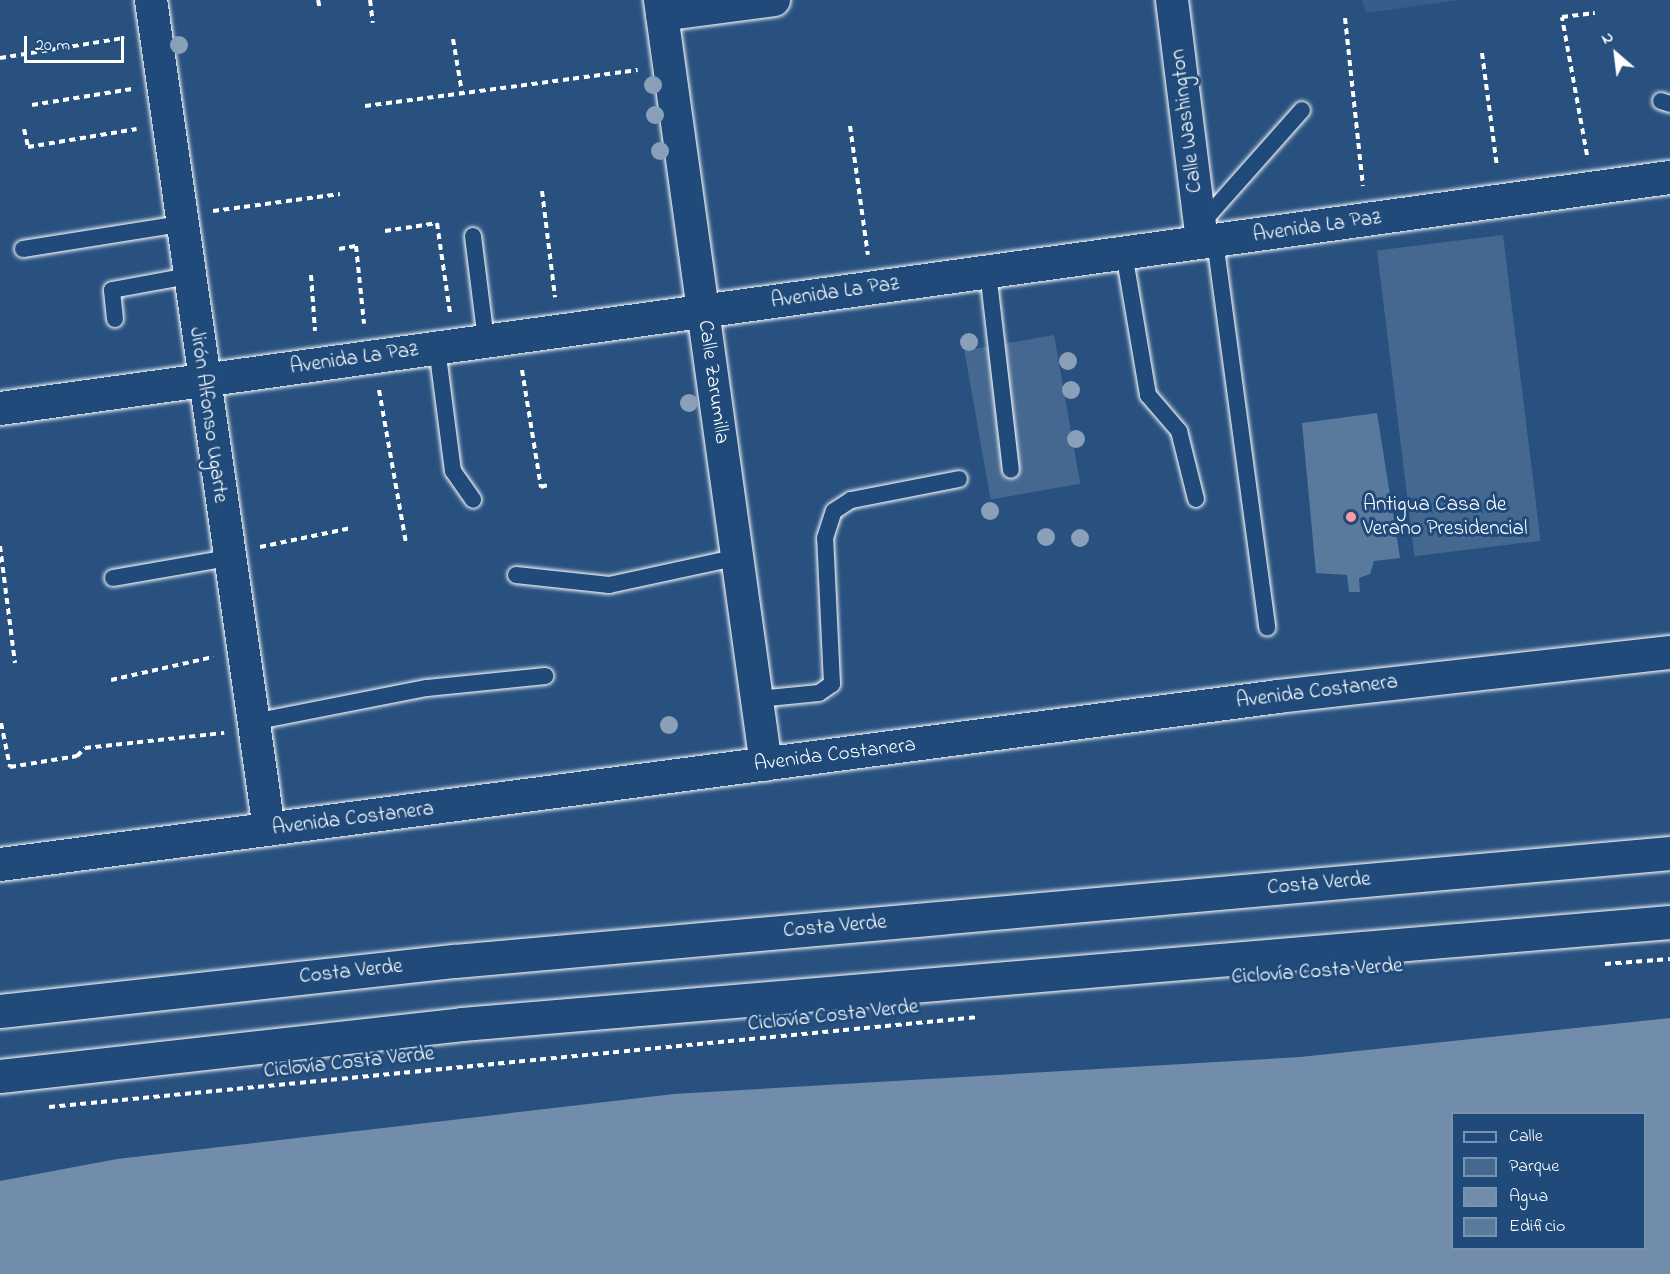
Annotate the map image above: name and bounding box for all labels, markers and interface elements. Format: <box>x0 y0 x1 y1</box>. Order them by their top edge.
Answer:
scale bar <box>27 24 128 62</box>
north arrow <box>1586 24 1646 84</box>
text: N <box>1597 25 1618 51</box>
text: 20 m <box>35 33 70 59</box>
street label: Calle Washington <box>1166 48 1208 194</box>
street label: Avenida La Paz <box>1251 206 1383 248</box>
street label: Avenida La Paz <box>769 272 901 314</box>
street label: Calle Zarumilla <box>692 318 734 446</box>
street label: Jirón Alfonso Ugarte <box>183 326 233 504</box>
street label: Avenida La Paz <box>288 338 420 380</box>
place label: Antigua Casa de Verano Presidencial <box>1363 492 1527 542</box>
marker: Antigua Casa de Verano Presidencial <box>1344 510 1358 524</box>
street label: Avenida Costanera <box>1235 670 1399 714</box>
street label: Avenida Costanera <box>753 733 917 777</box>
street label: Avenida Costanera <box>271 797 435 841</box>
street label: Costa Verde <box>1266 867 1372 901</box>
street label: Costa Verde <box>782 910 888 944</box>
street label: Ciclovía Costa Verde <box>1231 953 1403 991</box>
street label: Costa Verde <box>298 954 404 990</box>
street label: Ciclovía Costa Verde <box>746 995 920 1037</box>
street label: Ciclovía Costa Verde <box>262 1042 436 1084</box>
legend <box>1451 1112 1646 1250</box>
text: Calle <box>1509 1124 1543 1150</box>
text: Parque <box>1509 1154 1559 1180</box>
text: Agua <box>1509 1184 1548 1210</box>
text: Edificio <box>1509 1214 1565 1240</box>

